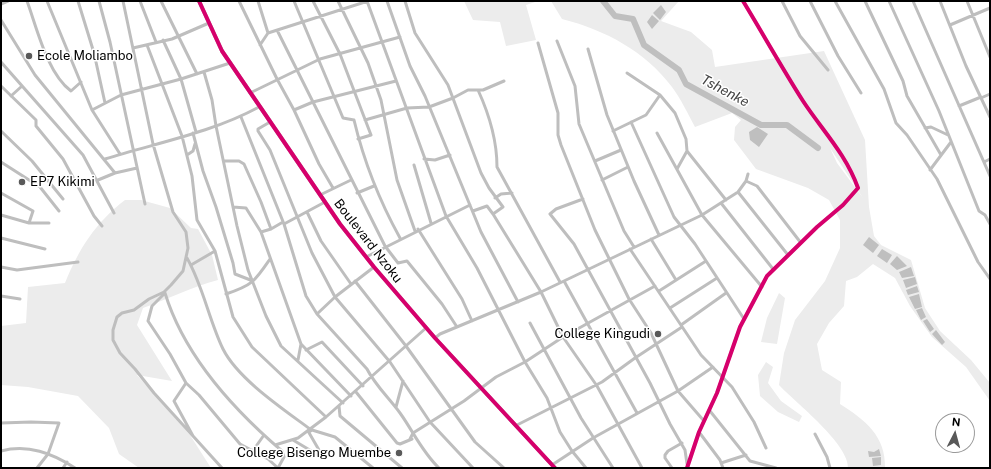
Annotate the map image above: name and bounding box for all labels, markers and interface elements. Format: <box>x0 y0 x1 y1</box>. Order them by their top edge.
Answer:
place label: Ecole Moliambo <box>37 48 133 64</box>
marker: Ecole Moliambo <box>24 51 34 61</box>
water label: Tshenke <box>698 71 752 111</box>
place label: EP7 Kikimi <box>30 174 95 190</box>
marker: EP7 Kikimi <box>17 177 27 187</box>
street label: Boulevard Nzoku <box>330 196 406 286</box>
place label: College Kingudi <box>554 326 650 342</box>
marker: College Kingudi <box>653 329 663 339</box>
north arrow <box>935 413 975 453</box>
text: N <box>951 416 961 428</box>
place label: College Bisengo Muembe <box>237 445 391 461</box>
marker: College Bisengo Muembe <box>394 448 404 458</box>

